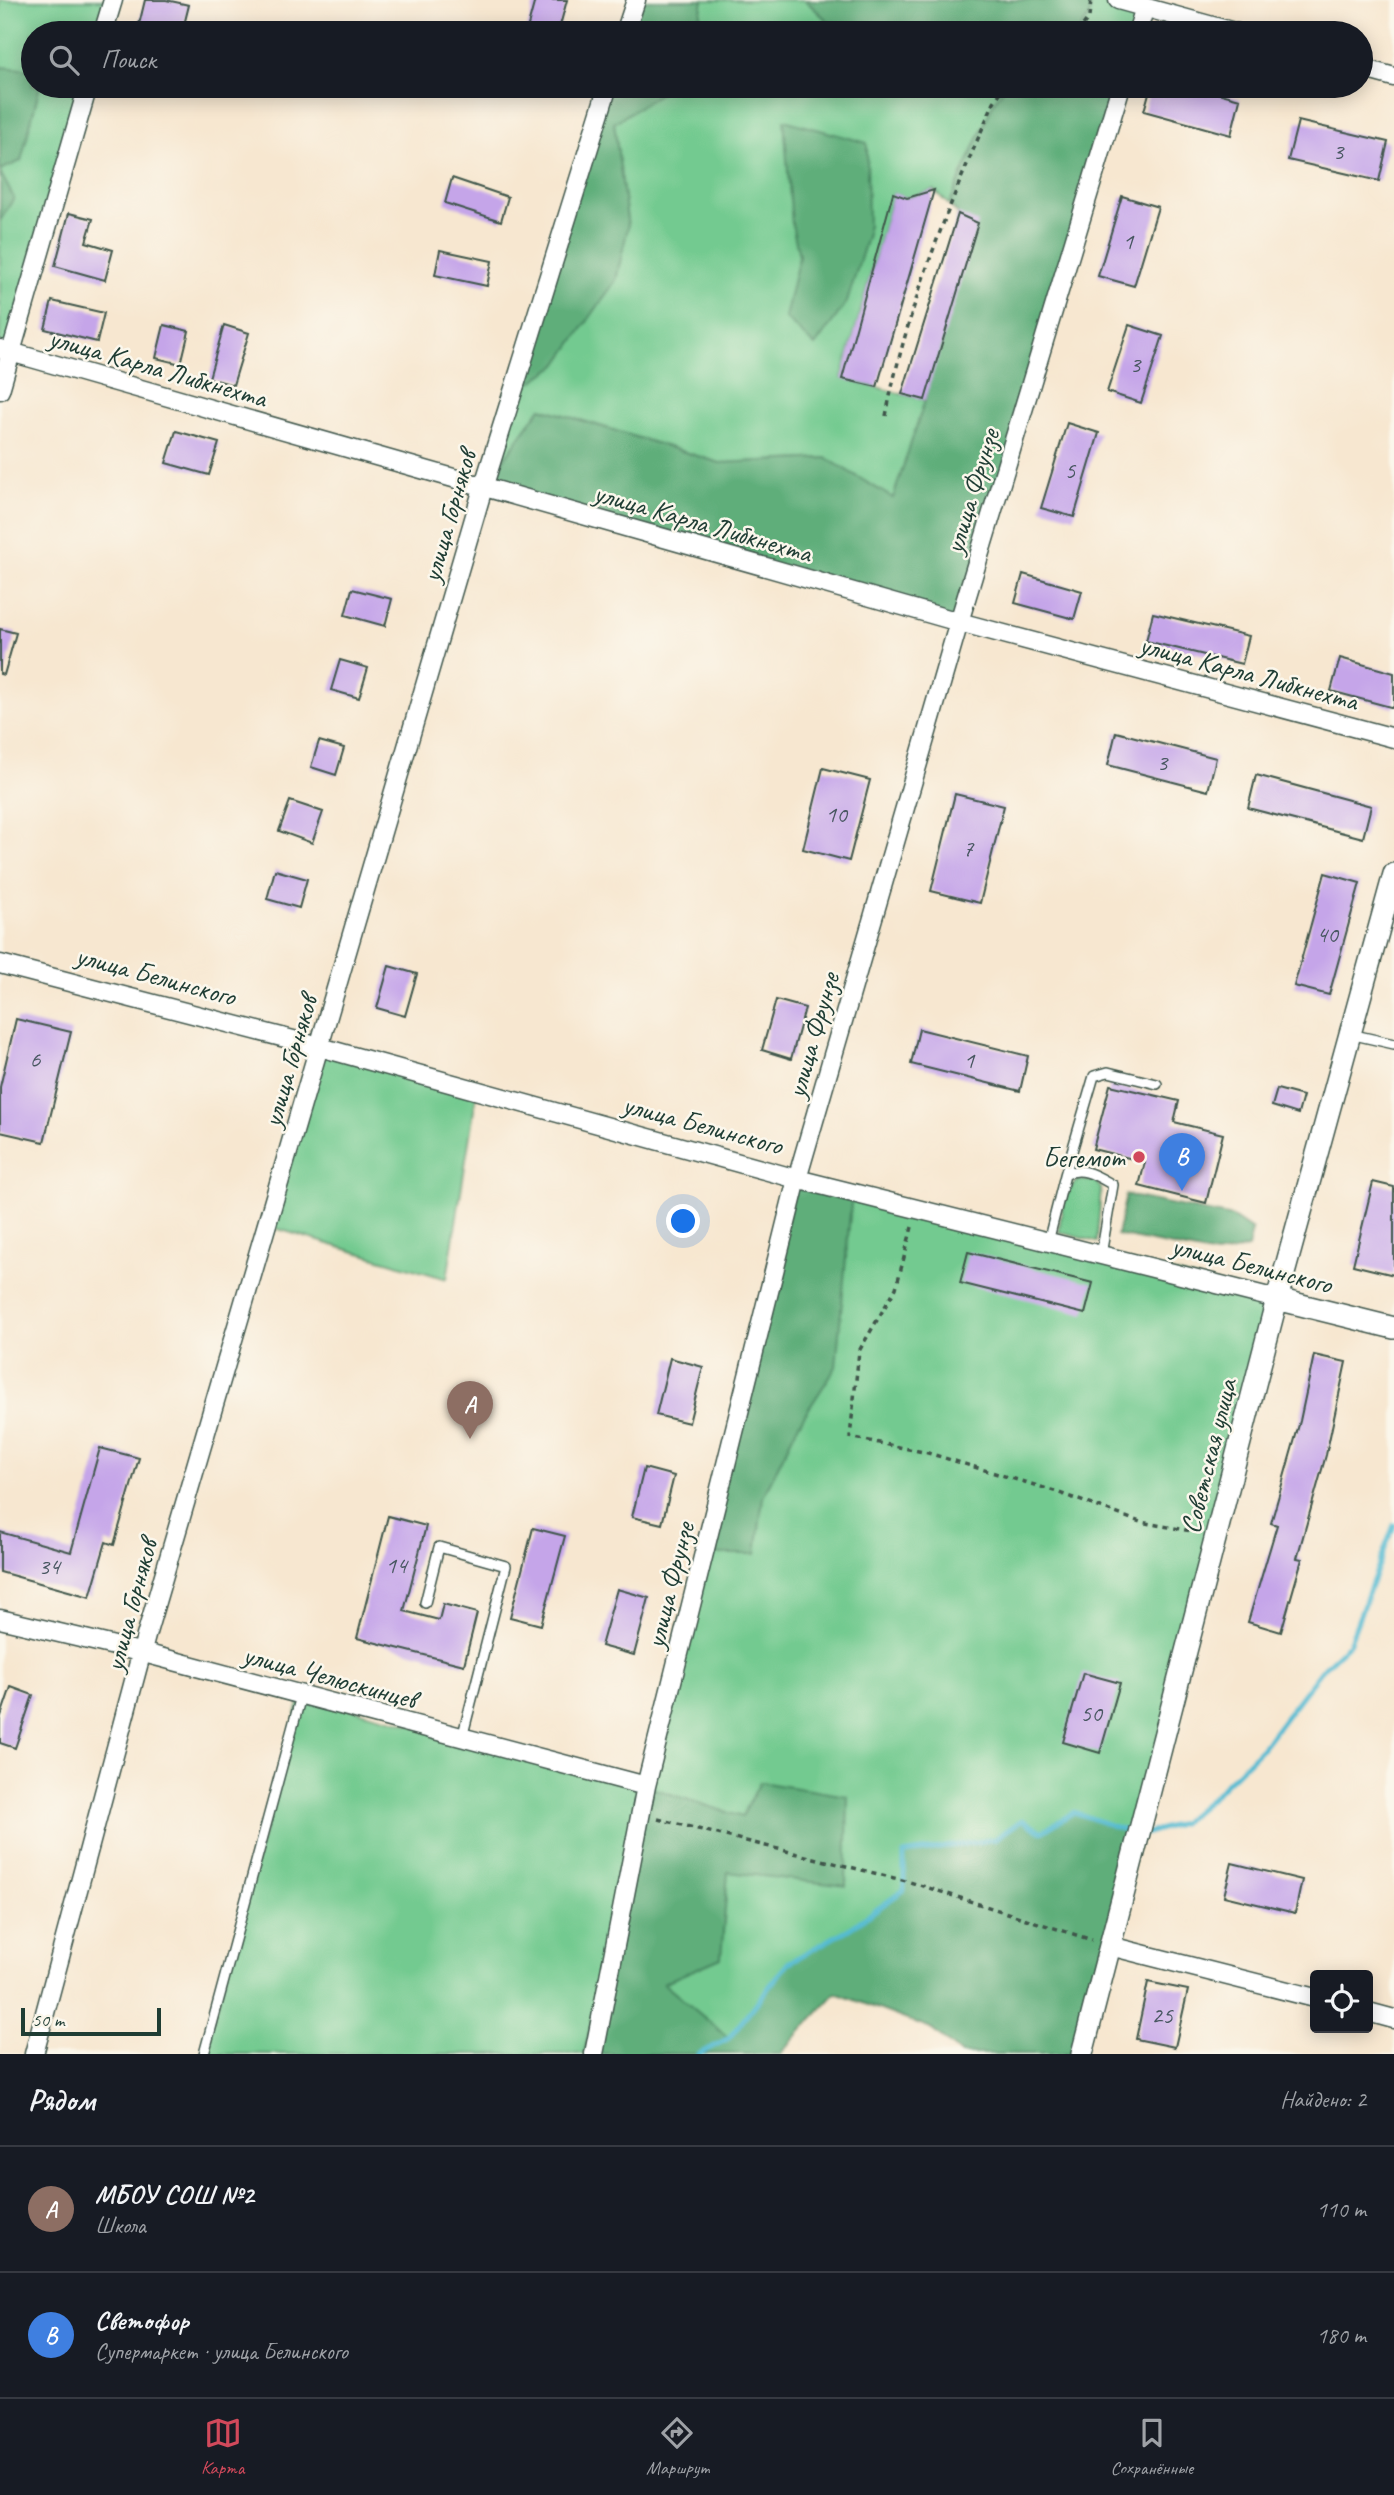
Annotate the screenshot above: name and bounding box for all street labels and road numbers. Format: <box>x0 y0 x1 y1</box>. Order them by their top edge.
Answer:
street label: улица Карла Либкнехта <box>43 319 272 416</box>
street label: улица Фрунзе <box>935 423 1008 560</box>
street label: улица Горняков <box>412 441 485 588</box>
street label: улица Карла Либкнехта <box>588 474 817 571</box>
street label: улица Карла Либкнехта <box>1134 626 1364 719</box>
street label: улица Белинского <box>70 937 242 1014</box>
street label: улица Фрунзе <box>777 967 848 1104</box>
street label: улица Горняков <box>253 986 326 1133</box>
street label: улица Белинского <box>617 1086 789 1163</box>
street label: улица Белинского <box>1166 1227 1338 1302</box>
street label: Советская улица <box>1172 1374 1245 1537</box>
street label: улица Фрунзе <box>637 1517 702 1654</box>
street label: улица Горняков <box>96 1530 166 1677</box>
street label: улица Челюскинцев <box>237 1636 425 1718</box>

